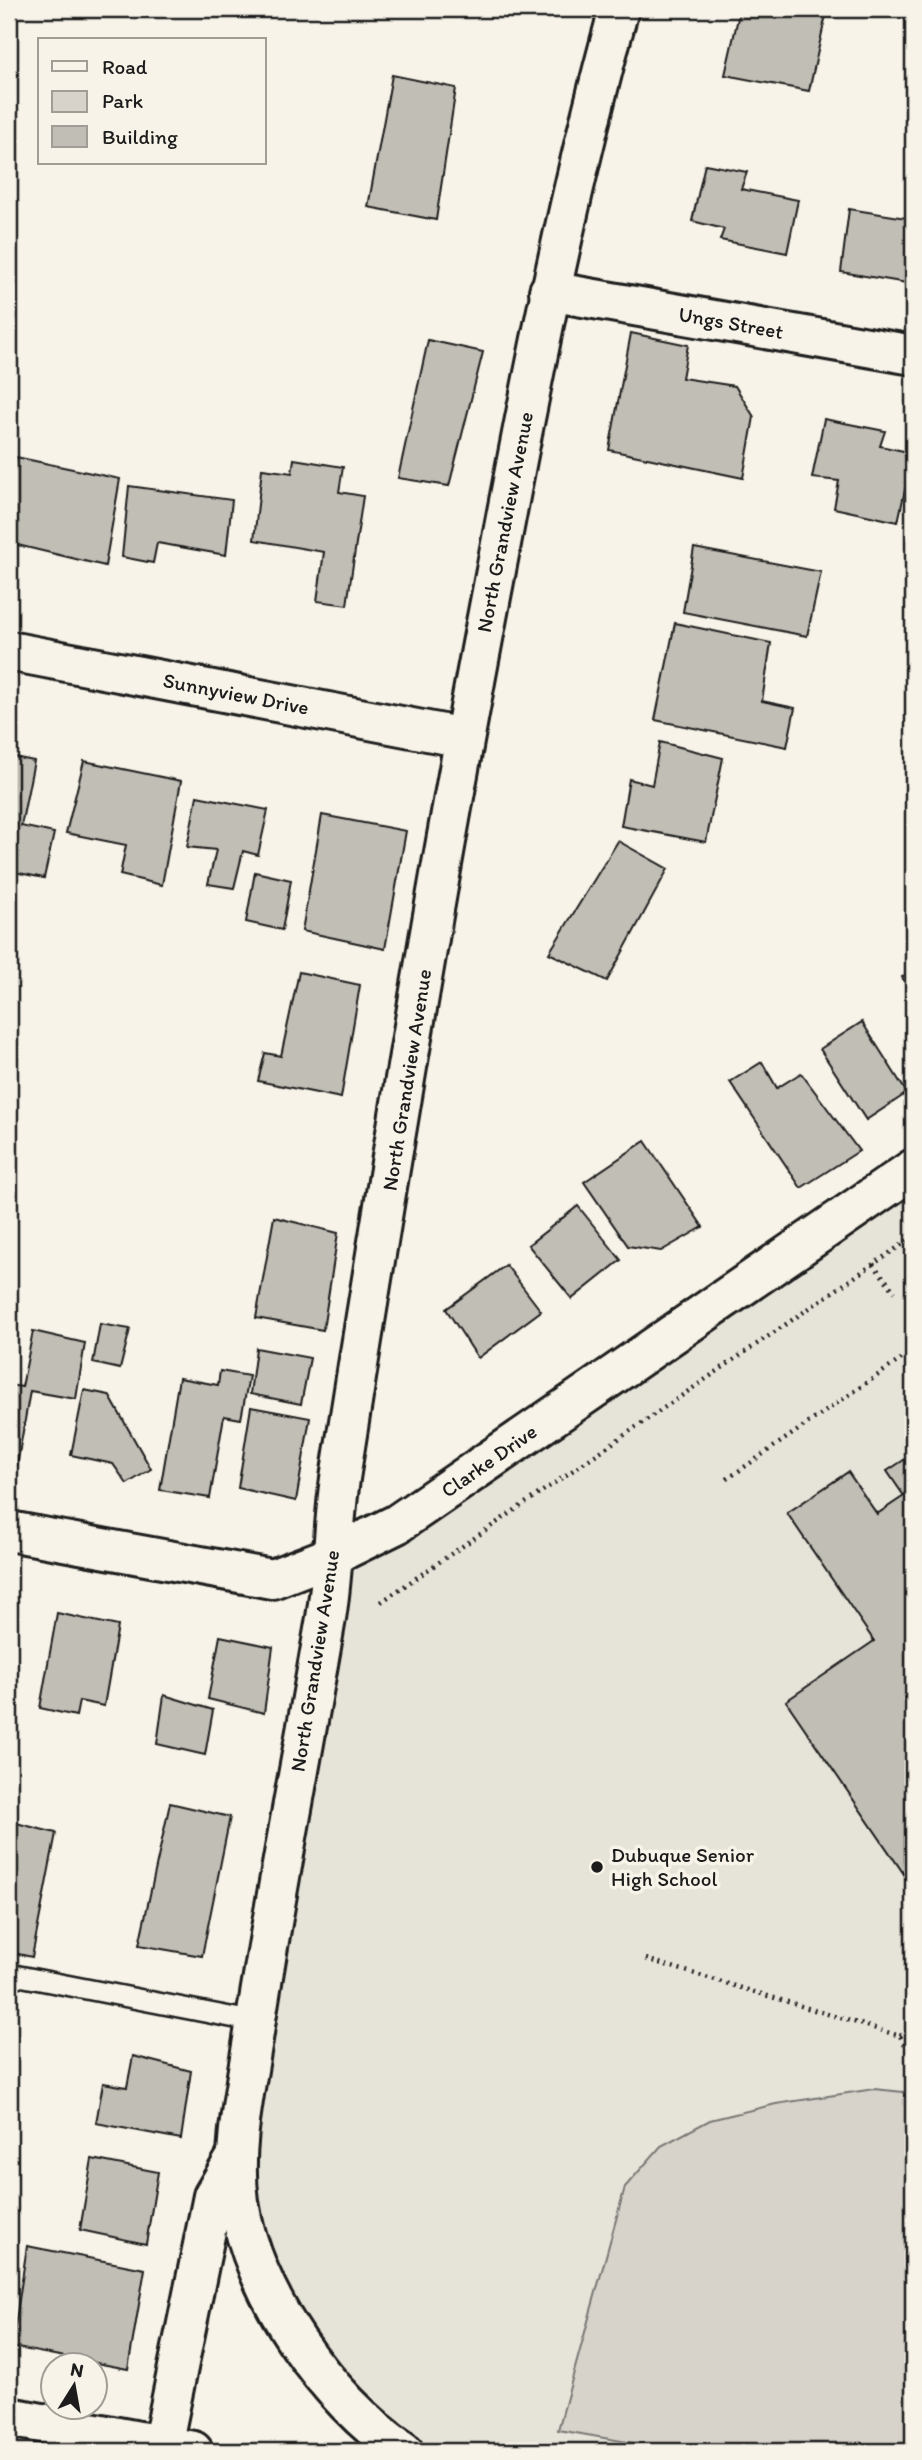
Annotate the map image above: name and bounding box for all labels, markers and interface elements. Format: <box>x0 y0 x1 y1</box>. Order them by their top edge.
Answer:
legend <box>38 38 266 164</box>
text: Road <box>102 54 148 79</box>
text: Park <box>102 88 144 113</box>
text: Building <box>102 124 178 149</box>
street label: Ungs Street <box>677 301 786 344</box>
street label: North Grandview Avenue <box>471 409 538 634</box>
street label: Sunnyview Drive <box>161 667 311 720</box>
street label: North Grandview Avenue <box>377 967 436 1193</box>
street label: Clarke Drive <box>436 1418 541 1503</box>
street label: North Grandview Avenue <box>285 1548 344 1774</box>
place label: Dubuque Senior High School <box>611 1842 755 1891</box>
marker: Dubuque Senior High School <box>589 1859 605 1875</box>
north arrow <box>38 2352 108 2422</box>
text: N <box>69 2357 86 2382</box>

